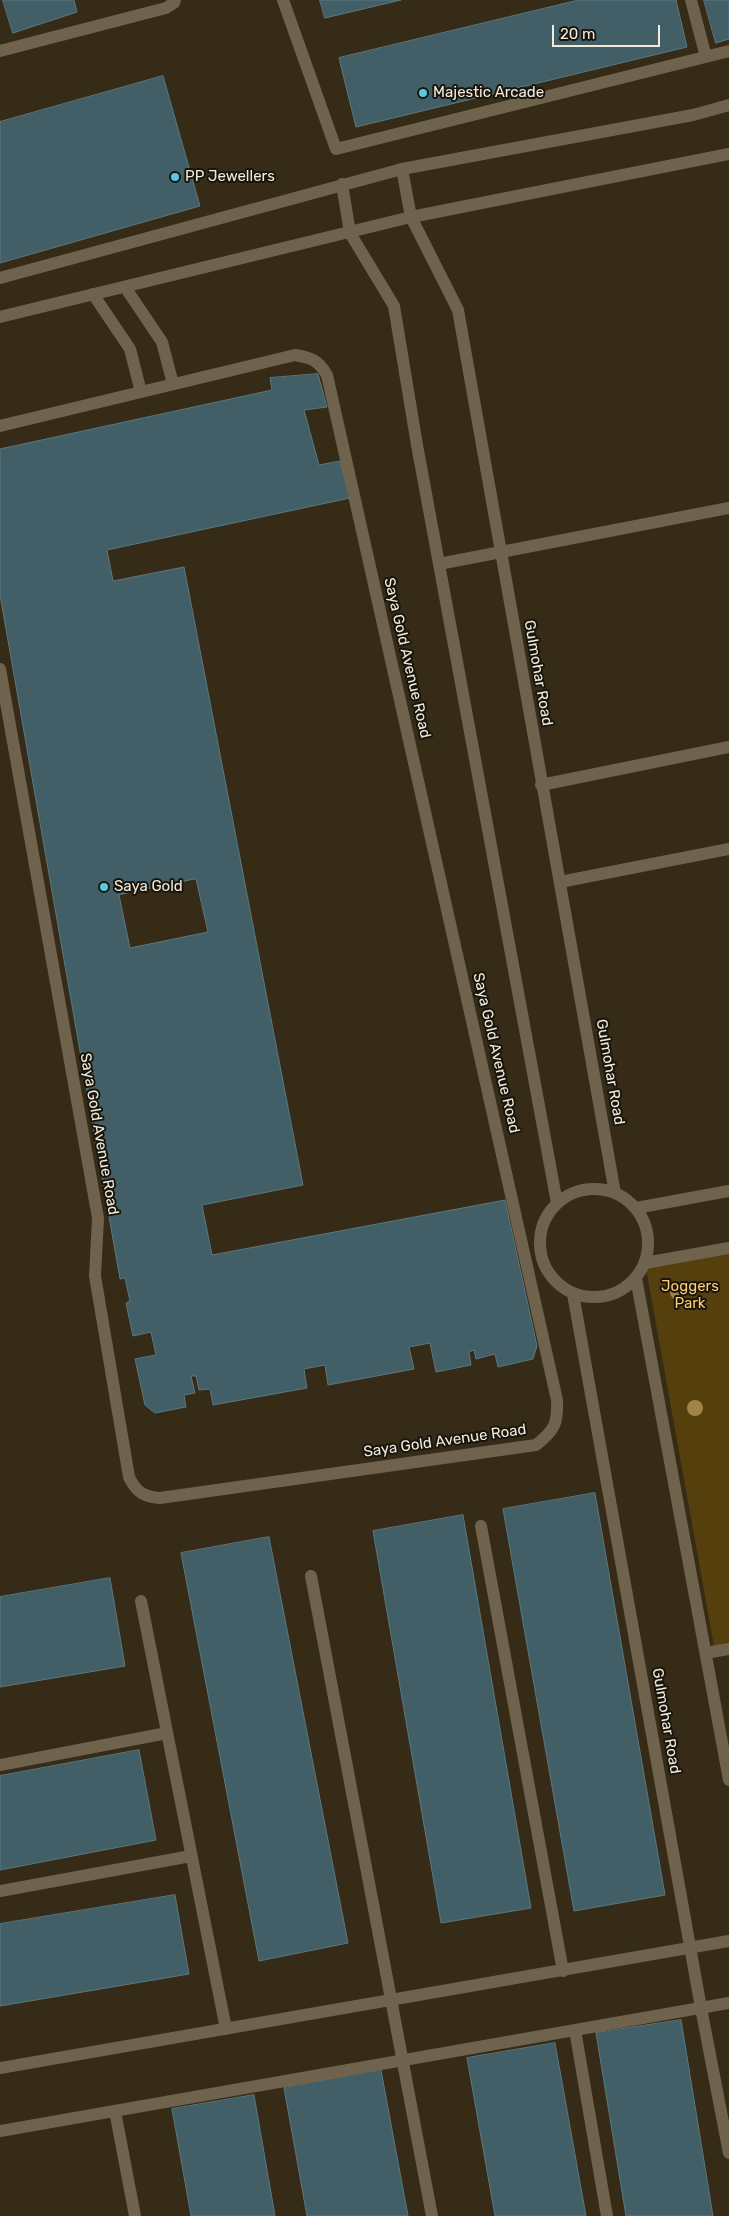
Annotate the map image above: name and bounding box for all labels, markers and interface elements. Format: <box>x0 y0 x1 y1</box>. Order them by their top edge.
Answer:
scale bar <box>554 15 662 47</box>
text: 20 m <box>560 25 595 43</box>
place label: Majestic Arcade <box>433 84 544 102</box>
marker: Majestic Arcade <box>417 87 429 99</box>
place label: PP Jewellers <box>185 168 275 186</box>
marker: PP Jewellers <box>169 171 181 183</box>
street label: Saya Gold Avenue Road <box>380 576 434 740</box>
street label: Gulmohar Road <box>520 619 556 727</box>
place label: Saya Gold <box>114 878 183 896</box>
marker: Saya Gold <box>98 881 110 893</box>
street label: Saya Gold Avenue Road <box>469 971 523 1135</box>
street label: Gulmohar Road <box>592 1018 628 1126</box>
street label: Saya Gold Avenue Road <box>76 1052 122 1216</box>
park label: Joggers Park <box>661 1278 719 1313</box>
street label: Saya Gold Avenue Road <box>362 1421 528 1461</box>
street label: Gulmohar Road <box>648 1667 684 1775</box>

